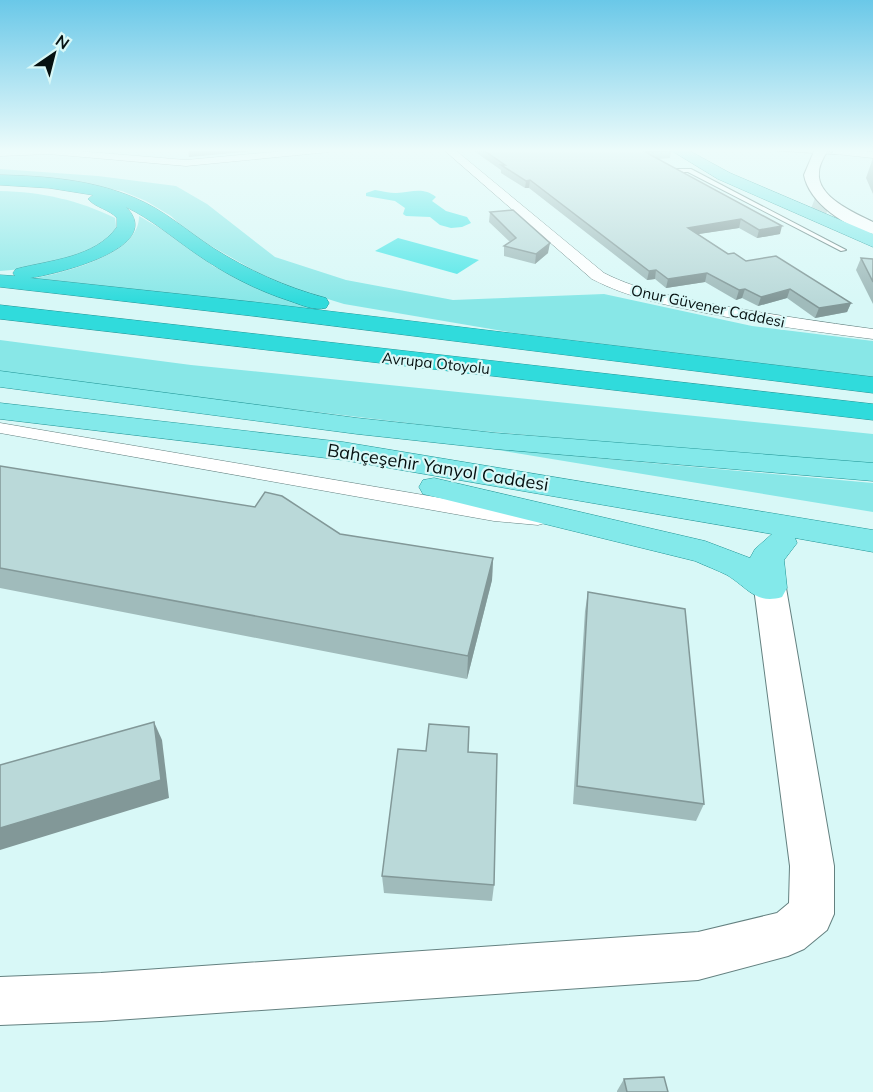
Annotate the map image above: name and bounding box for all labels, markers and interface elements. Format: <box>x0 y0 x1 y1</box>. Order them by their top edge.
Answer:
north arrow <box>24 24 84 84</box>
text: N <box>52 30 73 53</box>
street label: Onur Güvener Caddesi <box>629 280 787 332</box>
street label: Avrupa Otoyolu <box>381 348 491 378</box>
street label: Bahçeşehir Yanyol Caddesi <box>326 438 550 496</box>

